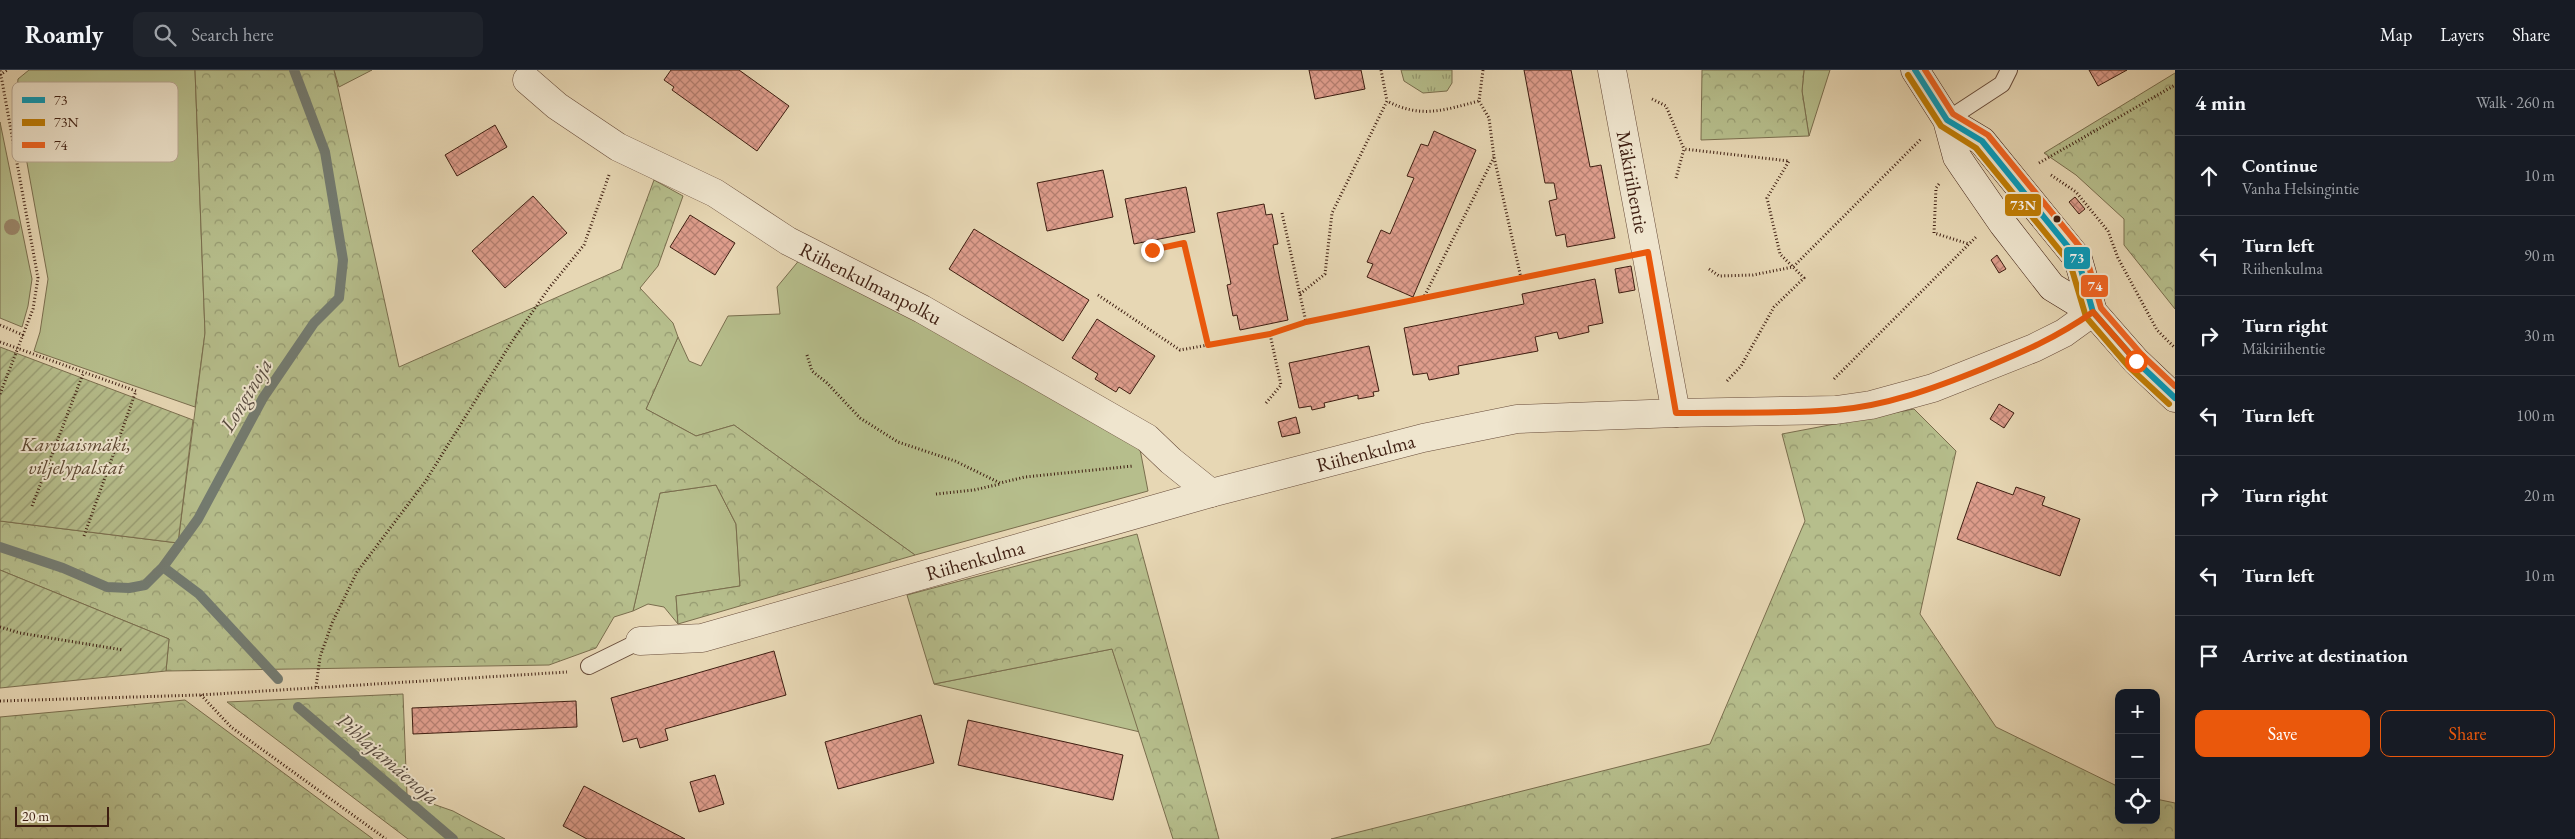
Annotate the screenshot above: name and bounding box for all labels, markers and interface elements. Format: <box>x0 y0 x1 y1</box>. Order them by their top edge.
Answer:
search box <box>133 12 483 57</box>
text: Roamly <box>25 19 103 50</box>
icon: search <box>151 21 179 49</box>
text: Search here <box>191 22 274 47</box>
text: Map <box>2380 23 2412 46</box>
text: Layers <box>2440 23 2484 46</box>
text: Share <box>2512 23 2550 46</box>
legend <box>12 82 178 162</box>
text: 4 min <box>2195 89 2246 116</box>
text: 73 <box>54 91 68 109</box>
text: Walk · 260 m <box>2476 92 2555 113</box>
text: 73N <box>54 113 79 131</box>
street label: Mäkiriihentie <box>1611 129 1655 236</box>
text: 74 <box>54 136 68 154</box>
text: Continue <box>2242 153 2317 178</box>
icon: ahead <box>2195 162 2223 190</box>
text: 10 m <box>2524 165 2555 186</box>
text: Vanha Helsingintie <box>2242 178 2359 199</box>
line badge: 73N <box>2004 193 2042 217</box>
text: 73N <box>2010 196 2037 214</box>
unlabelled marker <box>2052 214 2062 224</box>
text: Turn left <box>2242 233 2314 258</box>
street label: Riihenkulmanpolku <box>795 236 947 331</box>
route end <box>1141 239 1164 262</box>
icon: left <box>2195 242 2223 270</box>
text: 90 m <box>2524 245 2555 266</box>
line badge: 73 <box>2063 246 2091 270</box>
text: 73 <box>2070 249 2084 267</box>
text: Riihenkulma <box>2242 258 2323 279</box>
line badge: 74 <box>2080 274 2109 298</box>
text: 74 <box>2088 277 2103 295</box>
text: Turn right <box>2242 313 2328 338</box>
icon: right <box>2195 322 2223 350</box>
text: 30 m <box>2524 325 2555 346</box>
text: Mäkiriihentie <box>2242 338 2325 359</box>
route start <box>2125 350 2148 373</box>
water label: Longinoja <box>213 353 278 437</box>
icon: left <box>2195 402 2223 430</box>
text: Turn left <box>2242 403 2314 428</box>
text: 100 m <box>2516 405 2555 426</box>
street label: Riihenkulma <box>1313 428 1418 478</box>
park label: Karviaismäki, viljelypalstat <box>20 431 131 480</box>
icon: right <box>2195 482 2223 510</box>
text: Turn right <box>2242 483 2328 508</box>
text: 20 m <box>2524 485 2555 506</box>
street label: Riihenkulma <box>923 534 1027 587</box>
icon: left <box>2195 562 2223 590</box>
text: Turn left <box>2242 563 2314 588</box>
text: 10 m <box>2524 565 2555 586</box>
icon: arrive <box>2195 642 2223 670</box>
text: Arrive at destination <box>2242 643 2408 668</box>
map controls <box>2115 689 2160 824</box>
button: + <box>2115 689 2160 734</box>
water label: Pihlajamäenoja <box>331 707 445 811</box>
button: Save <box>2195 710 2370 757</box>
button: Share <box>2380 710 2555 757</box>
button: − <box>2115 734 2160 779</box>
button: locate <box>2115 779 2160 824</box>
scale bar <box>15 804 109 827</box>
text: 20 m <box>22 807 49 825</box>

